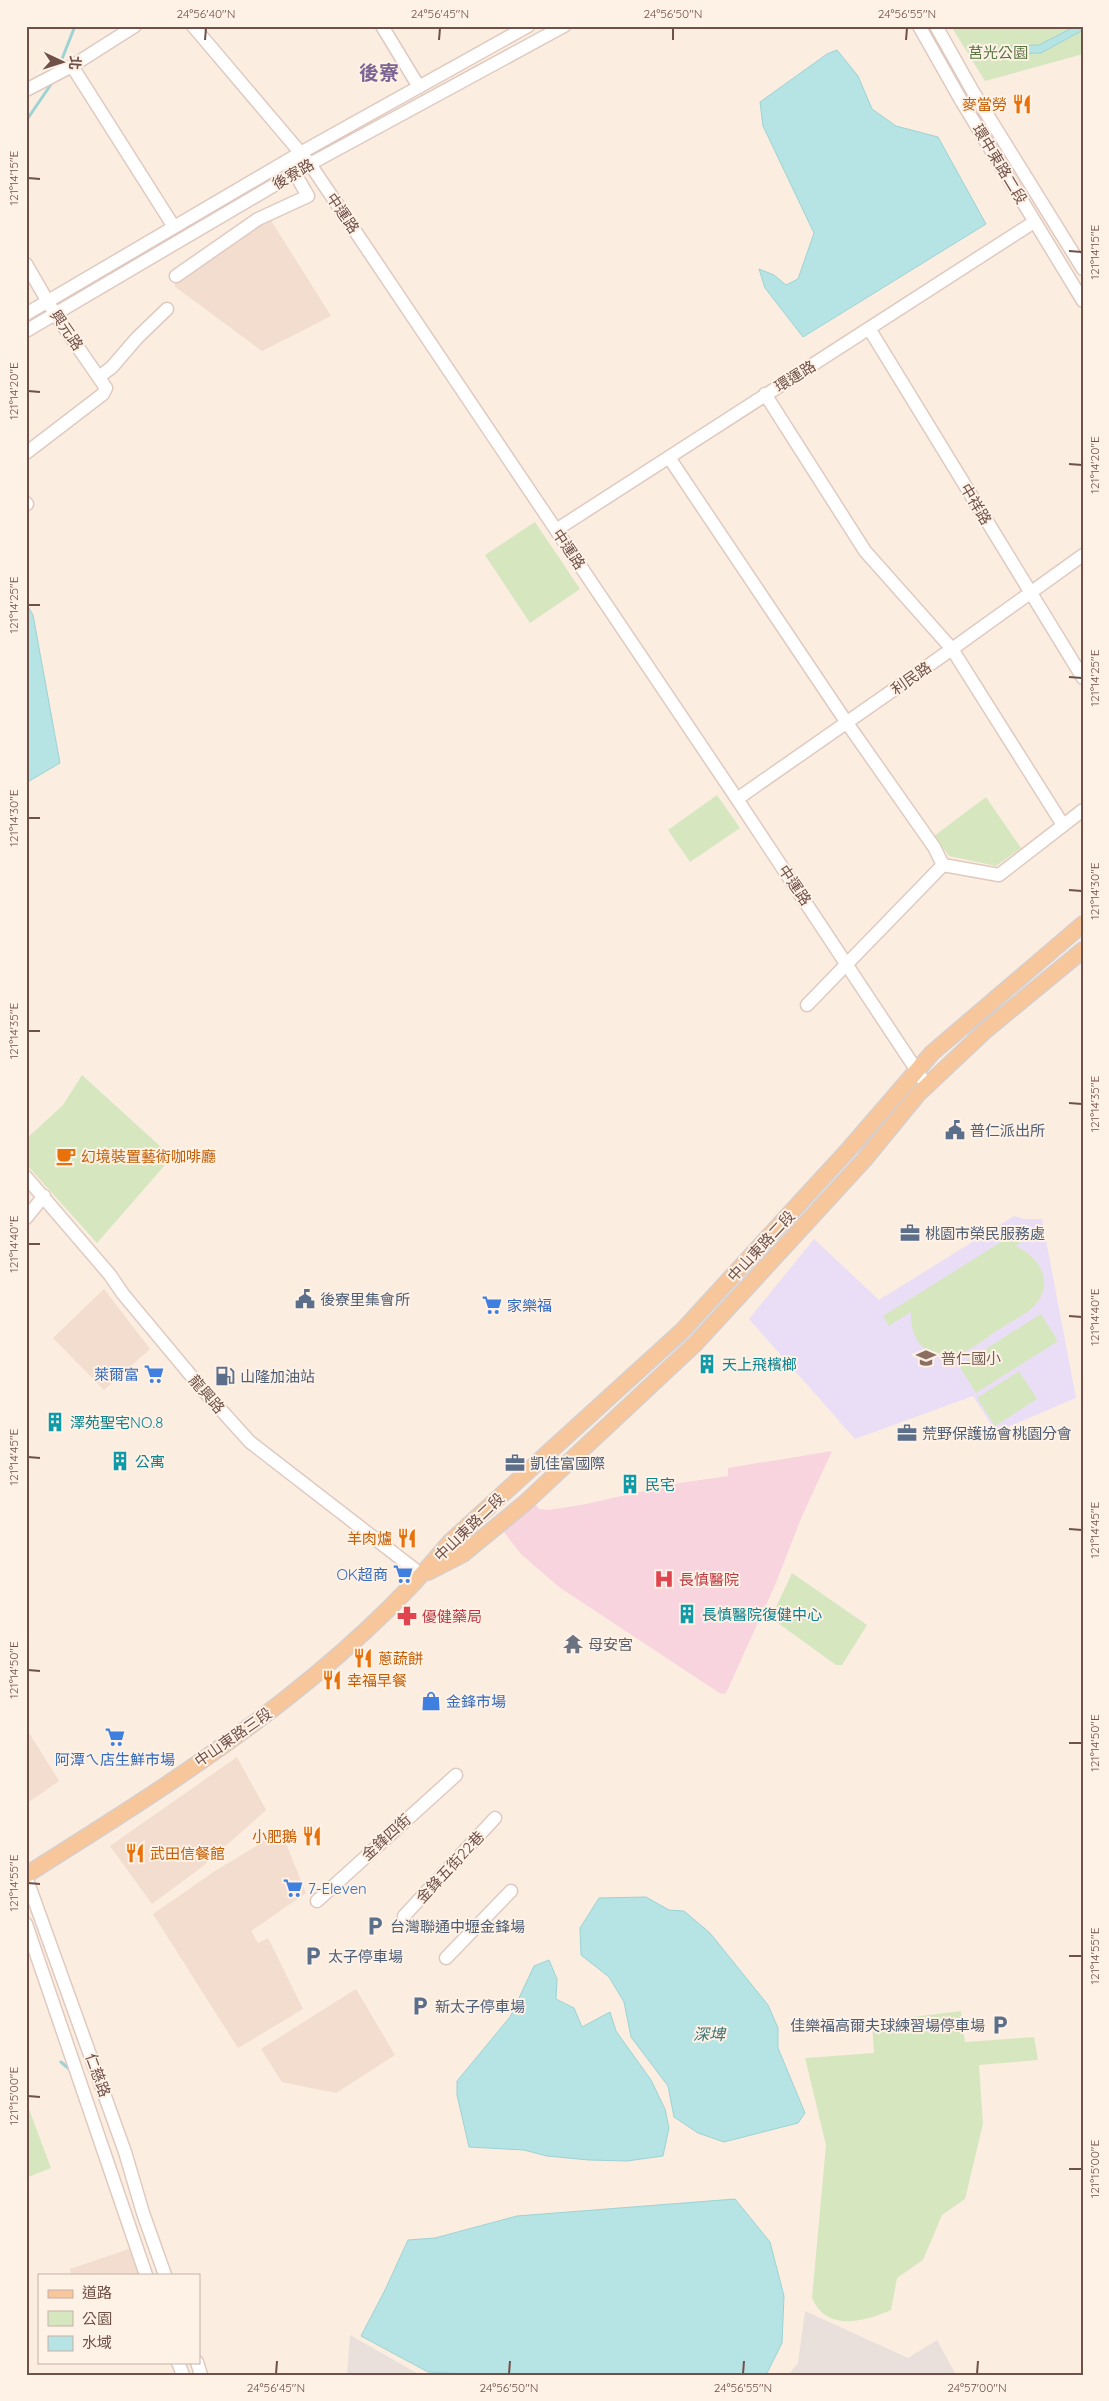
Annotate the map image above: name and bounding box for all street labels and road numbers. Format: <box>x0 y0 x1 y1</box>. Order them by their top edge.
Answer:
street label: 環中東路二段 <box>969 121 1031 207</box>
street label: 後寮路 <box>269 155 317 193</box>
street label: 中運路 <box>323 189 363 237</box>
street label: 興元路 <box>47 306 87 354</box>
street label: 環運路 <box>771 356 819 396</box>
street label: 中祥路 <box>956 480 996 528</box>
street label: 中運路 <box>549 525 589 573</box>
street label: 利民路 <box>887 657 935 699</box>
street label: 中運路 <box>775 861 815 909</box>
street label: 中山東路二段 <box>723 1207 799 1285</box>
street label: 龍興路 <box>185 1371 229 1417</box>
street label: 中山東路二段 <box>430 1489 508 1565</box>
street label: 中山東路三段 <box>191 1703 275 1771</box>
street label: 金鋒四街 <box>357 1810 415 1864</box>
street label: 金鋒五街22巷 <box>412 1827 488 1907</box>
street label: 仁慈路 <box>81 2051 115 2099</box>

